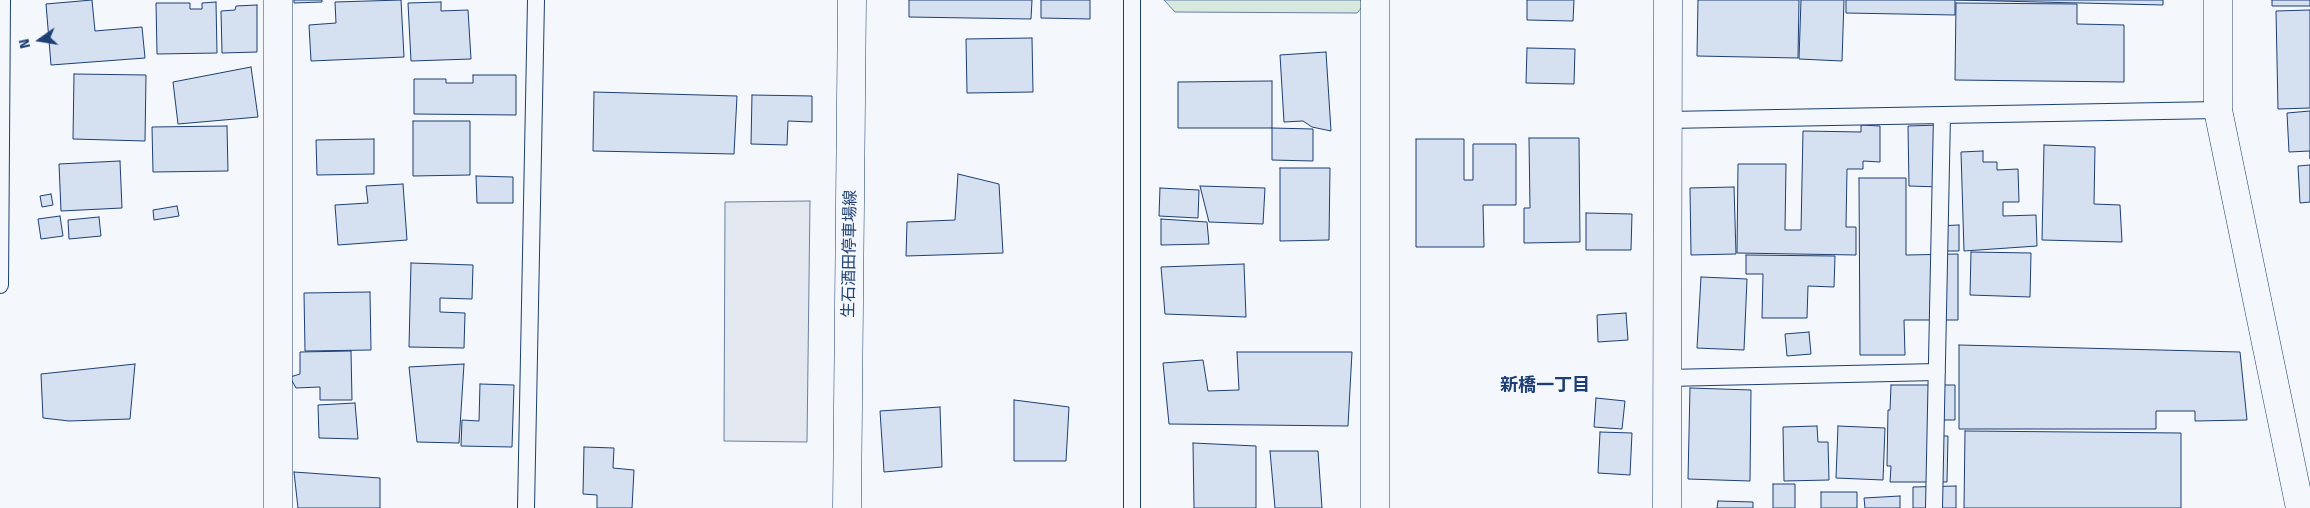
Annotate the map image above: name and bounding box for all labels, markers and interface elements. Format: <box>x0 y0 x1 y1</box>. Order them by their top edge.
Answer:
north arrow <box>15 15 65 65</box>
text: N <box>16 37 34 50</box>
street label: 生石酒田停車場線 <box>839 190 861 318</box>
district label: 新橋一丁目 <box>1500 375 1590 397</box>

